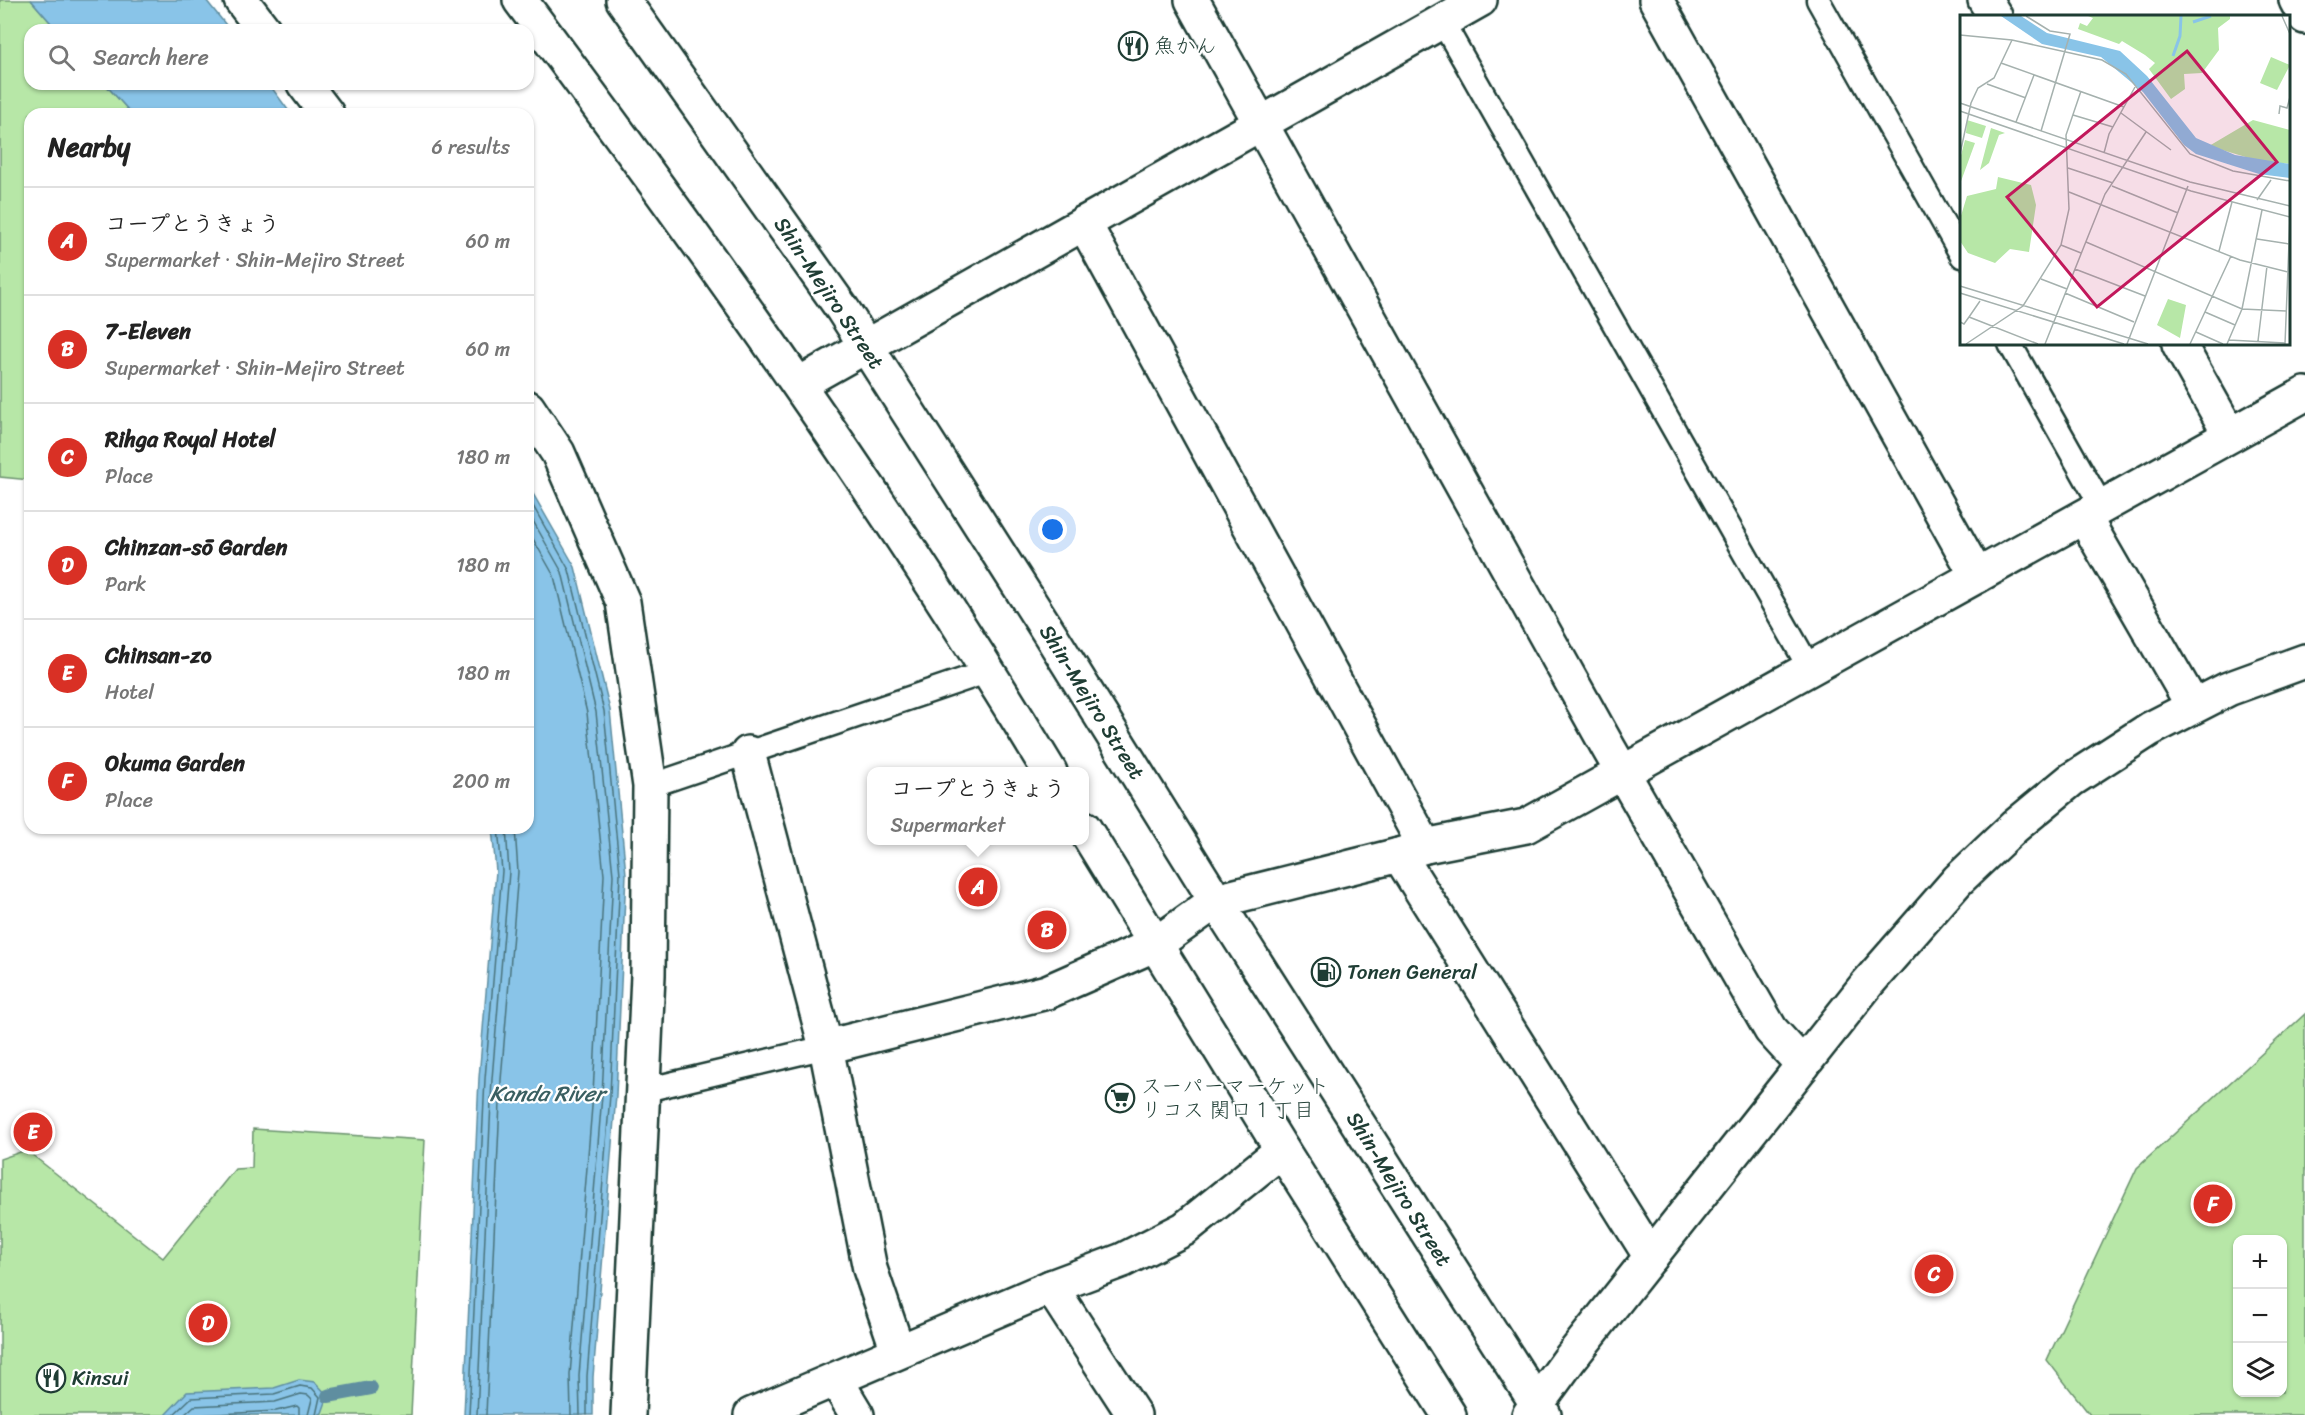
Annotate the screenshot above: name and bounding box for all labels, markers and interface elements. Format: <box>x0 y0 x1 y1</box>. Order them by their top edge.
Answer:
inset map <box>1960 15 2290 345</box>
search box <box>24 24 534 90</box>
place label: 魚かん <box>1154 27 1217 65</box>
restaurant icon: 魚かん <box>1117 30 1149 62</box>
text: Search here <box>93 38 209 77</box>
icon: search <box>45 41 78 74</box>
text: Nearby <box>48 124 130 170</box>
text: 6 results <box>431 130 510 165</box>
text: コープとうきょう <box>105 204 280 243</box>
street label: Shin-Mejiro Street <box>764 209 894 377</box>
text: A <box>61 224 74 259</box>
text: 60 m <box>465 224 510 259</box>
text: Supermarket · Shin-Mejiro Street <box>105 243 405 278</box>
text: 7-Eleven <box>105 312 191 351</box>
text: B <box>61 332 74 367</box>
text: 60 m <box>465 332 510 367</box>
text: Supermarket · Shin-Mejiro Street <box>105 351 405 386</box>
text: Rihga Royal Hotel <box>105 420 276 459</box>
text: C <box>61 440 74 475</box>
text: 180 m <box>456 440 510 475</box>
text: Place <box>105 459 153 494</box>
your location <box>1038 515 1067 544</box>
text: Chinzan-sō Garden <box>105 528 287 567</box>
text: D <box>62 548 73 583</box>
text: 180 m <box>456 548 510 583</box>
text: Park <box>105 567 146 602</box>
street label: Shin-Mejiro Street <box>1029 617 1155 787</box>
text: Chinsan-zo <box>105 636 212 675</box>
text: E <box>62 656 73 691</box>
text: 180 m <box>456 656 510 691</box>
text: Hotel <box>105 675 154 710</box>
text: Okuma Garden <box>105 744 245 783</box>
text: F <box>62 764 73 799</box>
text: 200 m <box>453 764 510 799</box>
popup <box>867 767 1089 845</box>
text: コープとうきょう <box>890 769 1066 808</box>
text: Place <box>105 783 153 818</box>
text: Supermarket <box>890 808 1005 843</box>
pin: A <box>958 864 998 910</box>
pin: B <box>1028 908 1066 952</box>
place label: Tonen General <box>1347 953 1478 991</box>
fuel station icon: Tonen General <box>1310 956 1342 988</box>
place label: スーパーマーケット リコス 関口１丁目 <box>1141 1067 1330 1129</box>
water label: Kanda River <box>490 1074 608 1113</box>
supermarket icon: スーパーマーケット リコス 関口１丁目 <box>1104 1082 1136 1114</box>
street label: Shin-Mejiro Street <box>1336 1104 1462 1274</box>
pin: E <box>14 1110 52 1154</box>
pin: F <box>2194 1182 2232 1226</box>
map controls <box>2233 1235 2287 1397</box>
button: + <box>2233 1235 2287 1289</box>
pin: C <box>1914 1252 1954 1296</box>
button: − <box>2233 1289 2287 1343</box>
pin: D <box>188 1300 228 1346</box>
button: layers <box>2233 1343 2287 1397</box>
place label: Kinsui <box>72 1359 130 1397</box>
restaurant icon: Kinsui <box>35 1362 67 1394</box>

